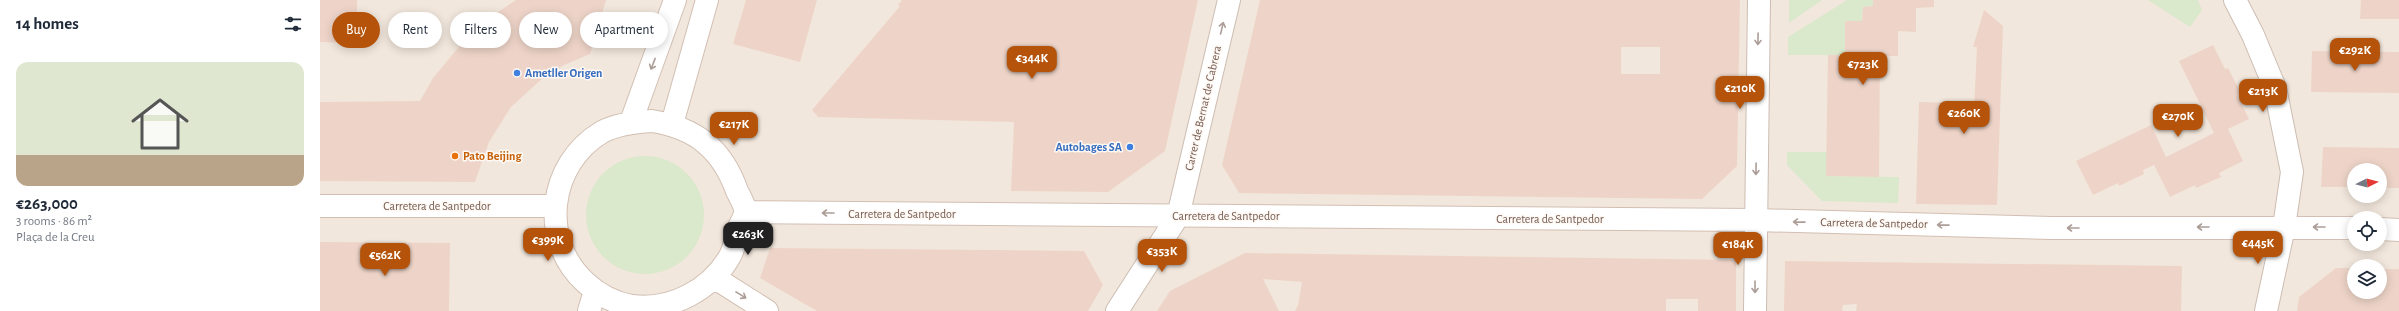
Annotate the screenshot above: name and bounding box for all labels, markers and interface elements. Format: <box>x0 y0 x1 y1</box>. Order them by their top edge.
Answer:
chip: Buy <box>332 12 380 48</box>
chip: Rent <box>388 12 442 48</box>
chip: Filters <box>450 12 511 48</box>
chip: New <box>519 12 572 48</box>
chip: Apartment <box>580 12 668 48</box>
icon: filters <box>282 13 304 35</box>
text: 14 homes <box>16 15 79 32</box>
one-way arrow <box>1219 22 1227 35</box>
one-way arrow <box>1754 32 1762 45</box>
pin: €292K <box>2327 38 2383 72</box>
street label: Carrer de Bernat de Cabrera <box>1183 44 1223 172</box>
text: €292K <box>2339 44 2371 57</box>
pin: €344K <box>1004 46 1060 80</box>
text: €344K <box>1016 52 1048 65</box>
pin: €723K <box>1835 52 1891 86</box>
one-way arrow <box>649 57 657 69</box>
text: €723K <box>1847 58 1879 71</box>
place label: Ametller Origen <box>525 67 602 79</box>
marker: Ametller Origen <box>512 68 522 78</box>
pin: €210K <box>1712 76 1768 110</box>
pin: €213K <box>2235 79 2291 113</box>
text: €210K <box>1724 82 1756 95</box>
text: €213K <box>2248 85 2278 98</box>
icon: home <box>124 88 196 160</box>
pin: €260K <box>1936 101 1992 135</box>
pin: €270K <box>2150 104 2206 138</box>
text: €260K <box>1948 107 1980 120</box>
text: €270K <box>2162 110 2194 123</box>
pin: €217K <box>706 112 762 146</box>
text: €217K <box>719 118 749 131</box>
place label: Autobages SA <box>1056 141 1123 153</box>
marker: Autobages SA <box>1125 142 1135 152</box>
place label: Pato Beijing <box>463 150 522 163</box>
marker: Pato Beijing <box>450 151 460 161</box>
one-way arrow <box>1752 162 1760 175</box>
north arrow <box>2347 163 2387 203</box>
map controls <box>2347 163 2387 299</box>
text: €263,000 <box>16 195 78 212</box>
street label: Carretera de Santpedor <box>383 200 491 212</box>
street label: Carretera de Santpedor <box>848 208 956 220</box>
one-way arrow <box>822 209 835 217</box>
street label: Carretera de Santpedor <box>1172 210 1280 222</box>
button: locate <box>2347 211 2387 251</box>
street label: Carretera de Santpedor <box>1496 213 1604 225</box>
text: 3 rooms · 86 m² <box>16 215 92 228</box>
street label: Carretera de Santpedor <box>1820 216 1928 230</box>
one-way arrow <box>1793 218 1806 225</box>
one-way arrow <box>1937 221 1950 229</box>
pin: €263K <box>720 222 776 256</box>
one-way arrow <box>2197 223 2210 231</box>
one-way arrow <box>2313 223 2326 231</box>
one-way arrow <box>2067 224 2080 232</box>
pin: €399K <box>520 228 576 262</box>
text: €263K <box>732 228 764 241</box>
text: Plaça de la Creu <box>16 231 95 244</box>
pin: €445K <box>2230 231 2286 265</box>
pin: €184K <box>1710 232 1766 266</box>
text: €399K <box>532 234 564 247</box>
text: €445K <box>2242 237 2274 250</box>
text: €184K <box>1722 238 1754 251</box>
pin: €353K <box>1134 239 1190 273</box>
pin: €562K <box>357 243 413 277</box>
text: €353K <box>1147 245 1177 258</box>
text: €562K <box>369 249 401 262</box>
button: layers <box>2347 259 2387 299</box>
one-way arrow <box>1751 280 1759 293</box>
one-way arrow <box>735 291 747 299</box>

